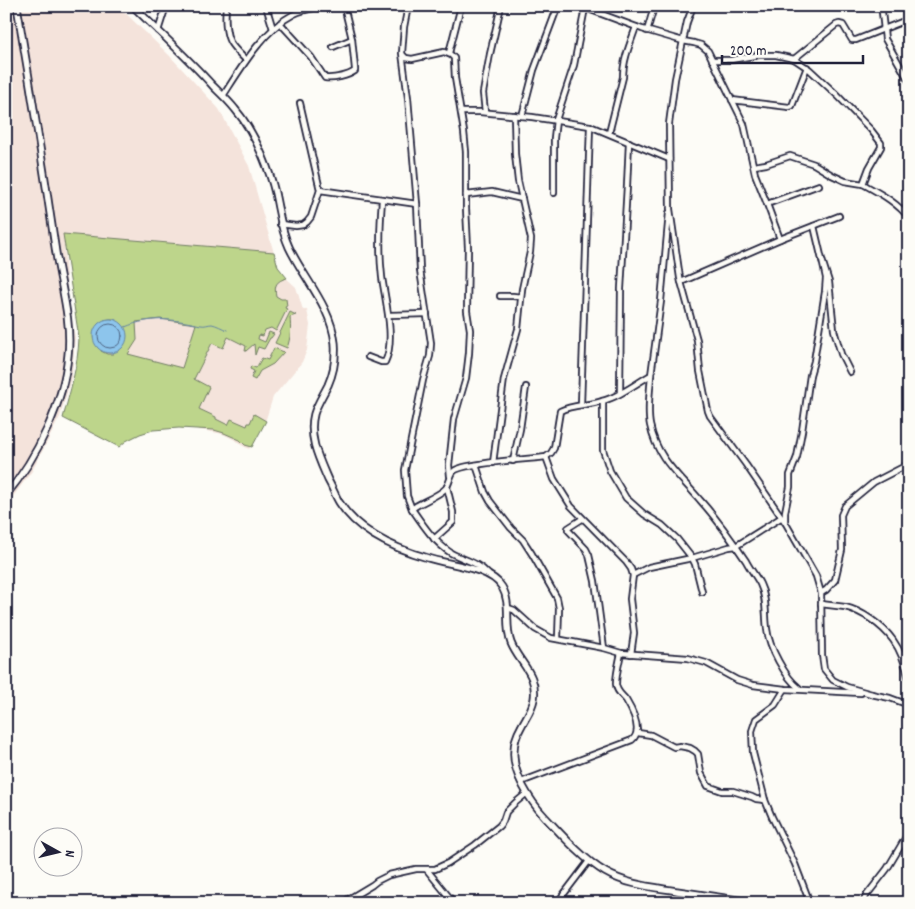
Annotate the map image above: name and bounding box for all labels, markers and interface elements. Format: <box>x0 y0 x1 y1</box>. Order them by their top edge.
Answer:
scale bar <box>722 32 864 64</box>
text: 200 m <box>730 41 767 63</box>
north arrow <box>32 826 82 876</box>
text: N <box>58 849 79 858</box>

